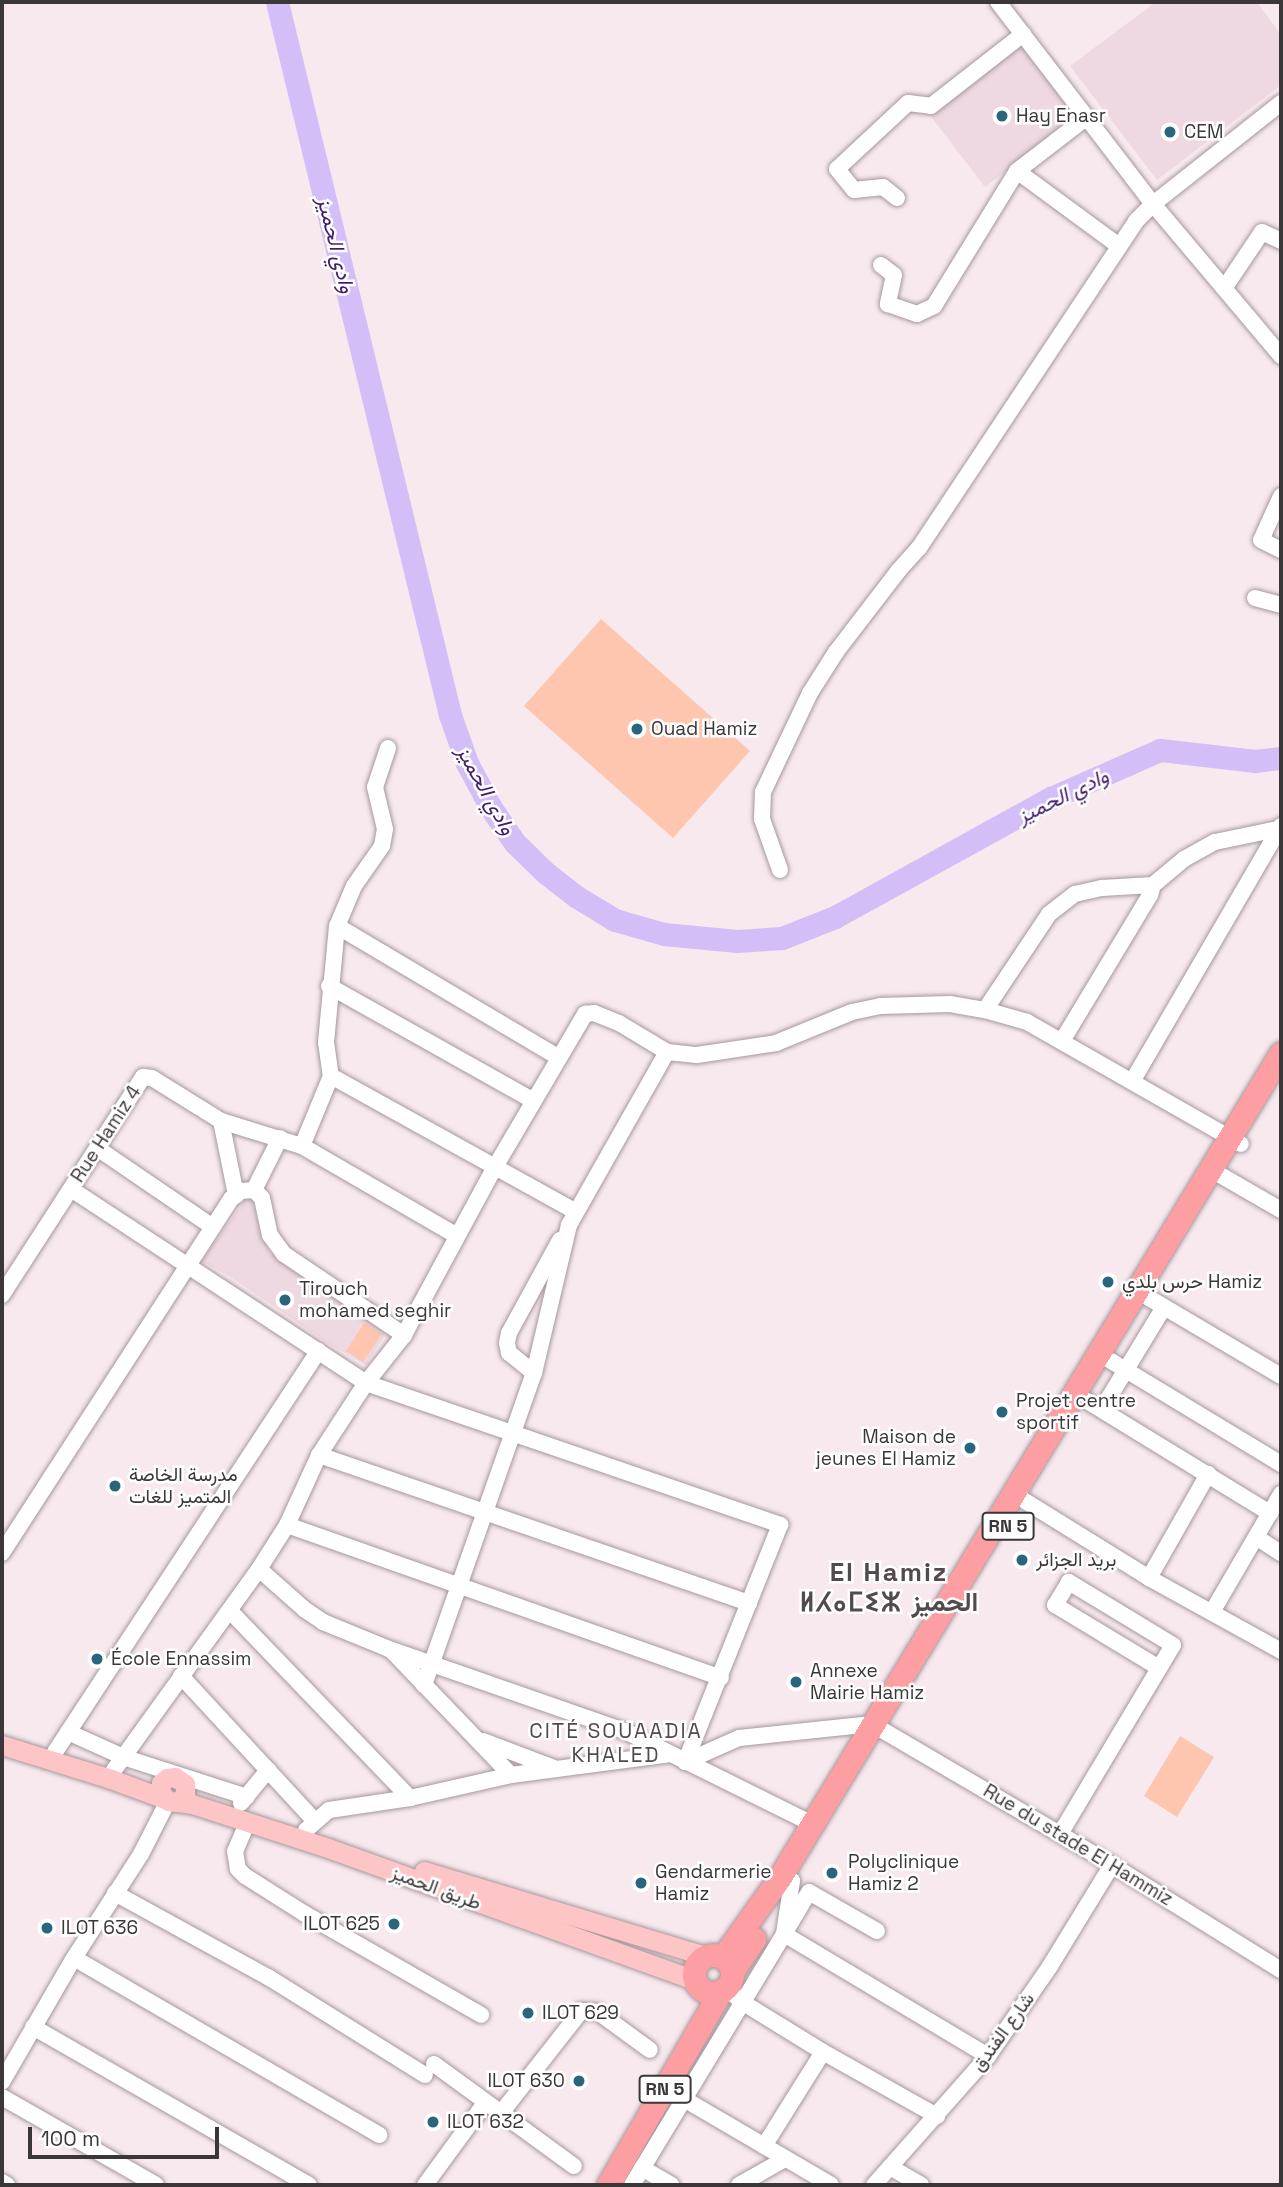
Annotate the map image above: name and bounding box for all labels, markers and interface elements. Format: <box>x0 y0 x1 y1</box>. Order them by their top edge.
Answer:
place label: Hay Enasr <box>1016 105 1106 127</box>
marker: Hay Enasr <box>994 108 1010 124</box>
place label: CEM <box>1184 121 1223 143</box>
marker: CEM <box>1162 124 1178 140</box>
water label: وادي الحميز <box>312 194 360 296</box>
place label: Ouad Hamiz <box>651 718 757 740</box>
marker: Ouad Hamiz <box>629 721 645 737</box>
water label: وادي الحميز <box>451 741 521 839</box>
water label: وادي الحميز <box>1013 763 1113 829</box>
street label: Rue Hamiz 4 <box>66 1081 146 1187</box>
place label: حرس بلدي Hamiz <box>1122 1271 1262 1293</box>
marker: حرس بلدي Hamiz <box>1100 1274 1116 1290</box>
place label: Tirouch mohamed seghir <box>299 1278 451 1322</box>
marker: Tirouch mohamed seghir <box>277 1292 293 1308</box>
place label: Projet centre sportif <box>1016 1390 1136 1434</box>
marker: Projet centre sportif <box>994 1404 1010 1420</box>
place label: Maison de jeunes El Hamiz <box>816 1426 956 1470</box>
marker: Maison de jeunes El Hamiz <box>962 1440 978 1456</box>
place label: مدرسة الخاصة المتميز للغات <box>129 1464 238 1508</box>
marker: مدرسة الخاصة المتميز للغات <box>107 1478 123 1494</box>
road number: RN 5 <box>980 1512 1036 1540</box>
place label: بريد الجزائر <box>1036 1549 1116 1571</box>
marker: بريد الجزائر <box>1014 1552 1030 1568</box>
district label: El Hamiz ⵍⵃⴰⵎⵉⵣ الحميز <box>806 1557 972 1618</box>
place label: École Ennassim <box>111 1648 251 1670</box>
marker: École Ennassim <box>89 1651 105 1667</box>
place label: Annexe Mairie Hamiz <box>810 1660 924 1704</box>
marker: Annexe Mairie Hamiz <box>788 1674 804 1690</box>
district label: CITÉ SOUAADIA KHALED <box>531 1718 701 1768</box>
street label: Rue du stade El Hammiz <box>979 1779 1177 1911</box>
place label: Polyclinique Hamiz 2 <box>848 1851 959 1895</box>
street label: طريق الحميز <box>388 1861 484 1915</box>
place label: Gendarmerie Hamiz <box>655 1861 771 1905</box>
marker: Polyclinique Hamiz 2 <box>822 1863 842 1883</box>
marker: Gendarmerie Hamiz <box>633 1875 649 1891</box>
place label: ILOT 625 <box>303 1913 380 1935</box>
marker: ILOT 625 <box>386 1916 402 1932</box>
place label: ILOT 636 <box>61 1917 139 1939</box>
marker: ILOT 636 <box>39 1920 55 1936</box>
street label: شارع الفندق <box>967 1988 1039 2076</box>
place label: ILOT 629 <box>542 2002 619 2024</box>
marker: ILOT 629 <box>520 2005 536 2021</box>
place label: ILOT 630 <box>487 2070 565 2092</box>
marker: ILOT 630 <box>571 2073 587 2089</box>
road number: RN 5 <box>637 2074 693 2104</box>
place label: ILOT 632 <box>447 2111 524 2133</box>
scale bar <box>32 2114 222 2158</box>
marker: ILOT 632 <box>425 2114 441 2130</box>
text: 100 m <box>41 2125 100 2152</box>

